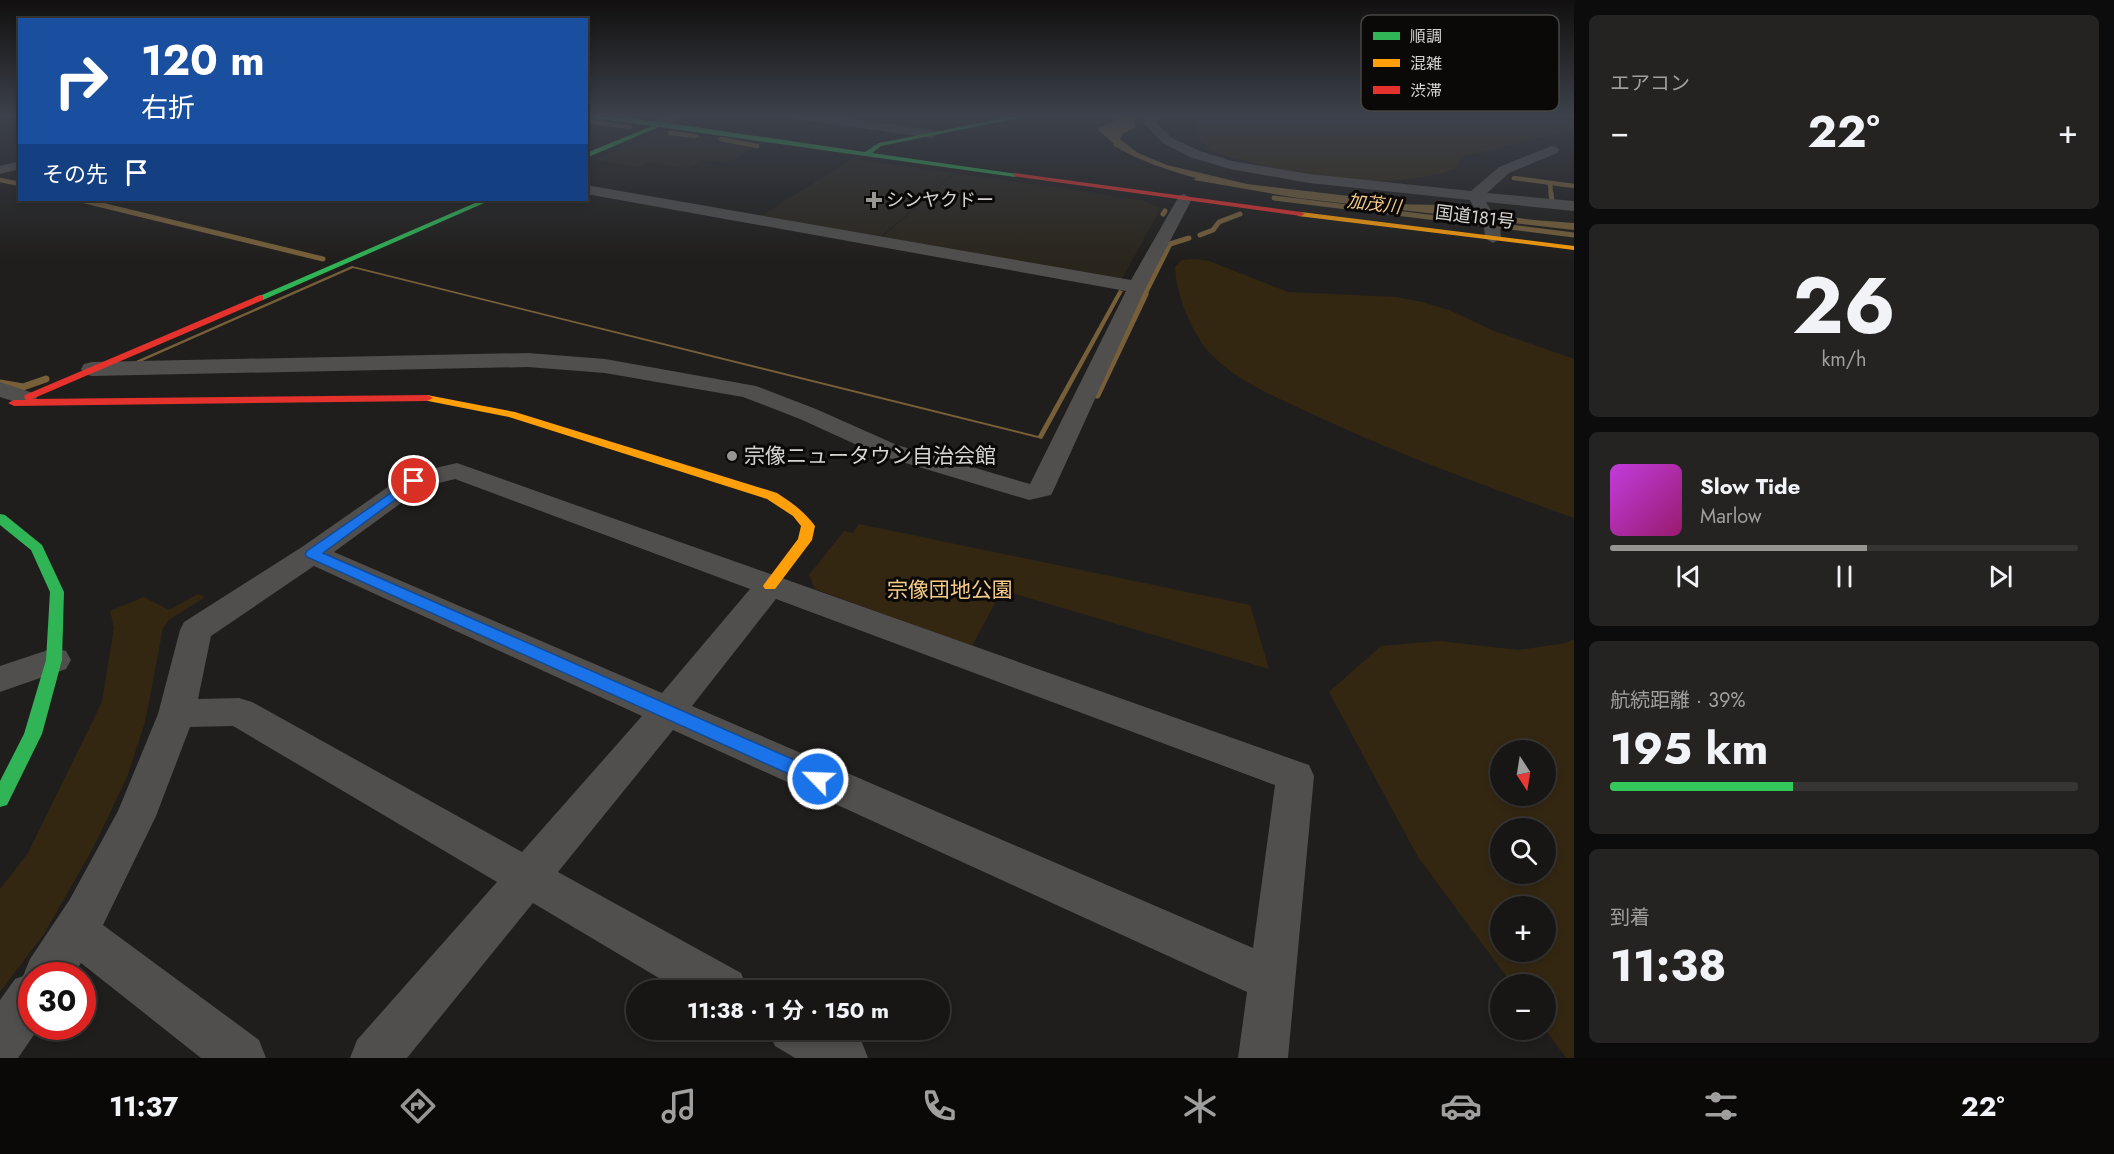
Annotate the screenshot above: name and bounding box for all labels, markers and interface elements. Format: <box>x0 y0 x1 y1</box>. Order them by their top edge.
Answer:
legend <box>1361 15 1559 111</box>
text: 順調 <box>1410 25 1442 48</box>
text: 120 m <box>141 30 265 91</box>
icon: right <box>42 42 120 120</box>
text: 混雑 <box>1410 52 1442 75</box>
text: エアコン <box>1610 69 1690 98</box>
text: 渋滞 <box>1410 79 1442 102</box>
text: 右折 <box>141 88 195 127</box>
text: 22° <box>1807 99 1880 164</box>
text: − <box>1610 108 1629 155</box>
text: + <box>2058 108 2078 155</box>
icon: arrive <box>120 156 153 189</box>
text: その先 <box>42 158 108 190</box>
place label: シンヤクドー <box>886 187 994 213</box>
water label: 加茂川 <box>1346 188 1404 220</box>
marker: シンヤクドー <box>867 193 881 207</box>
street label: 国道181号 <box>1434 199 1516 235</box>
text: 26 <box>1792 250 1896 362</box>
text: km/h <box>1821 345 1867 374</box>
place label: 宗像ニュータウン自治会館 <box>744 441 996 471</box>
marker: 宗像ニュータウン自治会館 <box>725 449 739 463</box>
pin <box>388 455 439 506</box>
icon: arrive <box>397 464 430 497</box>
text: Slow Tide <box>1700 470 1800 502</box>
text: Marlow <box>1700 502 1762 531</box>
icon: previous <box>1672 560 1705 593</box>
icon: pause <box>1828 560 1861 593</box>
icon: next <box>1984 560 2017 593</box>
park label: 宗像団地公園 <box>887 575 1013 605</box>
text: 航続距離 · 39% <box>1610 686 1745 715</box>
text: 195 km <box>1610 716 1768 781</box>
north arrow <box>1490 740 1556 806</box>
map controls <box>1490 740 1556 1040</box>
position arrow <box>786 747 850 811</box>
button: search <box>1490 818 1556 884</box>
button: + <box>1490 896 1556 962</box>
text: 到着 <box>1610 903 1650 932</box>
text: 11:38 <box>1610 933 1726 998</box>
speed limit sign: 30 <box>18 962 96 1040</box>
button: − <box>1490 974 1556 1040</box>
text: 11:38 · 1 分 · 150 m <box>687 994 889 1026</box>
icon: directions <box>397 1085 439 1127</box>
icon: music <box>658 1085 700 1127</box>
icon: phone <box>918 1085 960 1127</box>
icon: climate <box>1179 1085 1221 1127</box>
icon: car <box>1440 1085 1482 1127</box>
icon: filters <box>1700 1085 1742 1127</box>
text: 11:37 <box>109 1087 178 1126</box>
text: 22° <box>1961 1087 2005 1126</box>

